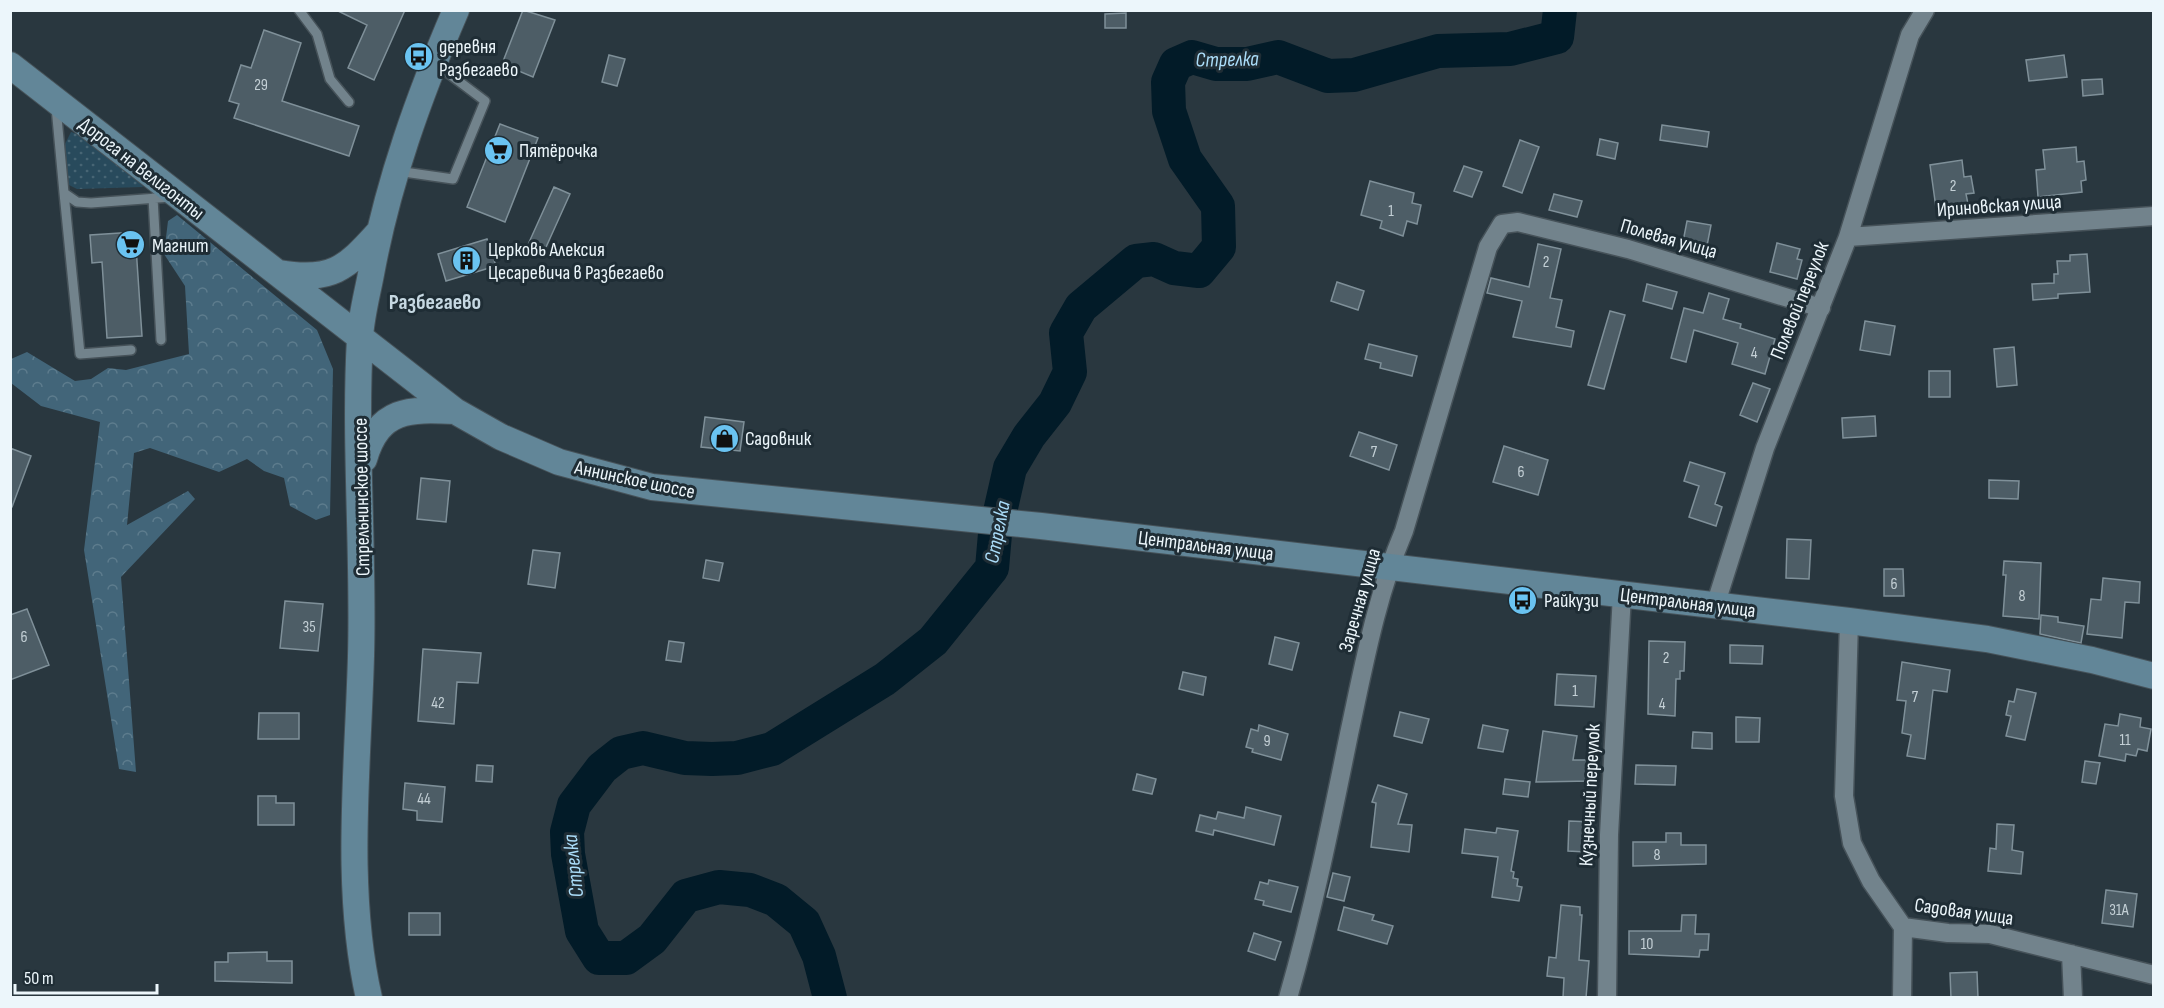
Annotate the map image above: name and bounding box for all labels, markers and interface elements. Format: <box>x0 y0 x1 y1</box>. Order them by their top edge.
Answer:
place label: деревня Разбегаево <box>439 35 518 82</box>
bus stop icon: деревня Разбегаево <box>402 41 434 73</box>
water label: Стрелка <box>1195 46 1259 73</box>
house number: 29 <box>254 76 268 95</box>
street label: Дорога на Велигонты <box>74 112 209 225</box>
supermarket icon: Пятёрочка <box>482 134 514 166</box>
place label: Пятёрочка <box>519 139 598 163</box>
house number: 2 <box>1950 177 1956 196</box>
street label: Ириновская улица <box>1936 190 2062 222</box>
house number: 1 <box>1388 202 1394 221</box>
street label: Полевая улица <box>1618 214 1720 264</box>
supermarket icon: Магнит <box>115 229 147 261</box>
place label: Магнит <box>152 234 209 258</box>
street label: Полевой переулок <box>1765 237 1835 363</box>
place label: Церковь Алексия Цесаревича в Разбегаево <box>488 238 664 285</box>
building icon: Церковь Алексия Цесаревича в Разбегаево <box>451 244 483 276</box>
house number: 2 <box>1543 253 1549 272</box>
district label: Разбегаево <box>389 289 481 316</box>
house number: 4 <box>1751 344 1758 363</box>
street label: Стрельнинское шоссе <box>349 418 375 576</box>
shop icon: Садовник <box>708 422 740 454</box>
place label: Садовник <box>745 427 812 451</box>
house number: 7 <box>1371 443 1378 462</box>
street label: Аннинское шоссе <box>572 455 697 504</box>
house number: 6 <box>1517 463 1525 482</box>
water label: Стрелка <box>979 498 1016 566</box>
street label: Центральная улица <box>1137 526 1275 566</box>
street label: Заречная улица <box>1334 546 1386 655</box>
house number: 6 <box>1890 575 1898 594</box>
street label: Центральная улица <box>1619 583 1757 623</box>
bus stop icon: Райкузи <box>1507 584 1539 616</box>
house number: 8 <box>2018 587 2026 606</box>
place label: Райкузи <box>1544 589 1599 613</box>
house number: 35 <box>302 618 316 637</box>
house number: 6 <box>20 628 28 647</box>
house number: 2 <box>1663 649 1669 668</box>
house number: 1 <box>1572 682 1578 701</box>
house number: 7 <box>1912 688 1919 707</box>
house number: 42 <box>431 694 445 713</box>
house number: 4 <box>1659 695 1666 714</box>
street label: Кузнечный переулок <box>1574 723 1606 867</box>
house number: 11 <box>2119 731 2131 750</box>
house number: 9 <box>1263 732 1271 751</box>
house number: 44 <box>417 790 431 809</box>
water label: Стрелка <box>558 833 589 899</box>
house number: 8 <box>1653 846 1661 865</box>
street label: Садовая улица <box>1913 893 2015 931</box>
house number: 31А <box>2109 901 2129 920</box>
house number: 10 <box>1641 935 1653 954</box>
scale bar <box>15 957 158 995</box>
text: 50 m <box>24 968 54 989</box>

